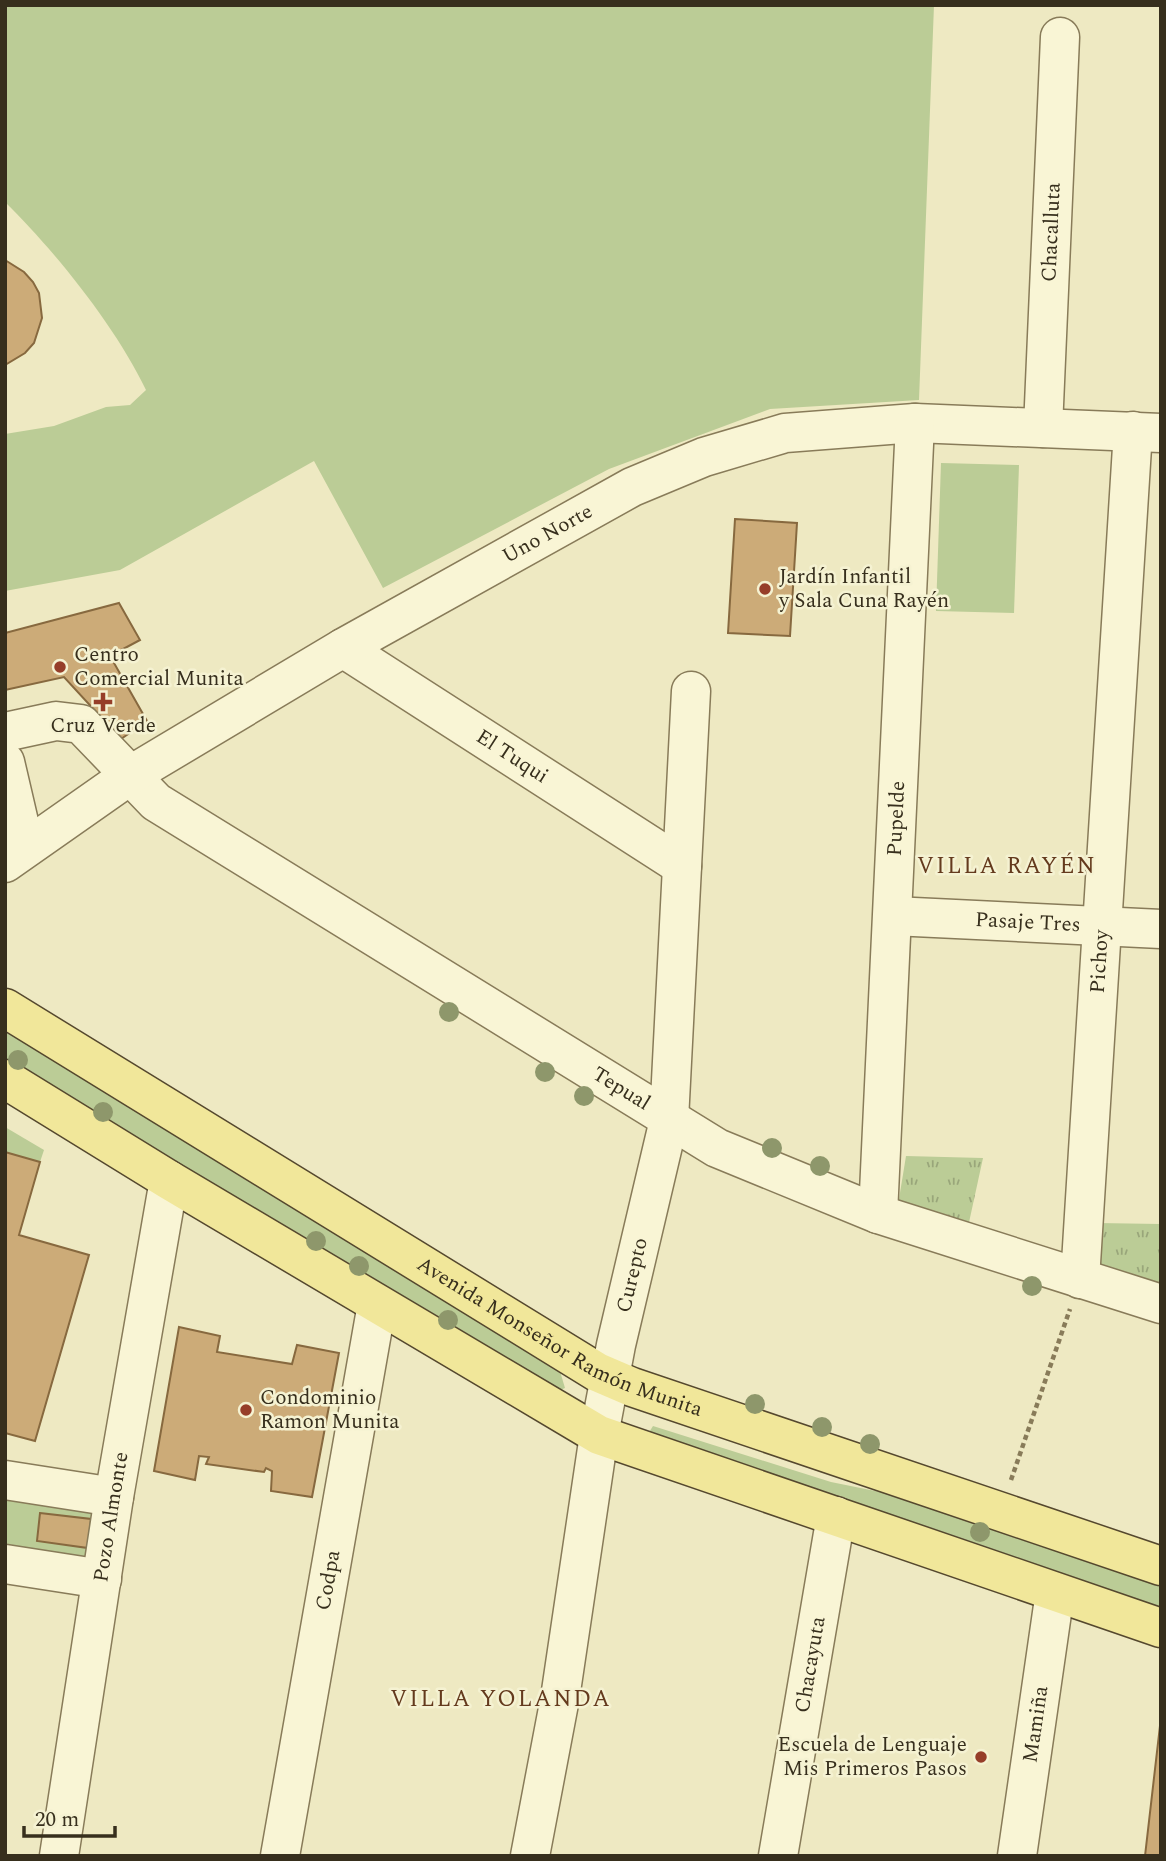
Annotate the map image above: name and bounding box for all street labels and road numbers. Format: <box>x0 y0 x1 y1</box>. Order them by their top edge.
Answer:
street label: Chacalluta <box>1033 181 1070 283</box>
street label: Uno Norte <box>496 496 599 572</box>
street label: El Tuqui <box>469 721 555 792</box>
street label: Pupelde <box>879 780 914 857</box>
street label: Pasaje Tres <box>974 904 1081 941</box>
street label: Pichoy <box>1082 928 1118 994</box>
street label: Tepual <box>586 1059 656 1119</box>
street label: Curepto <box>608 1234 657 1316</box>
street label: Avenida Monseñor Ramón Munita <box>410 1249 707 1426</box>
street label: Pozo Almonte <box>85 1449 138 1584</box>
street label: Codpa <box>307 1547 350 1613</box>
street label: Chacayuta <box>787 1613 835 1716</box>
street label: Mamiña <box>1015 1683 1057 1765</box>

